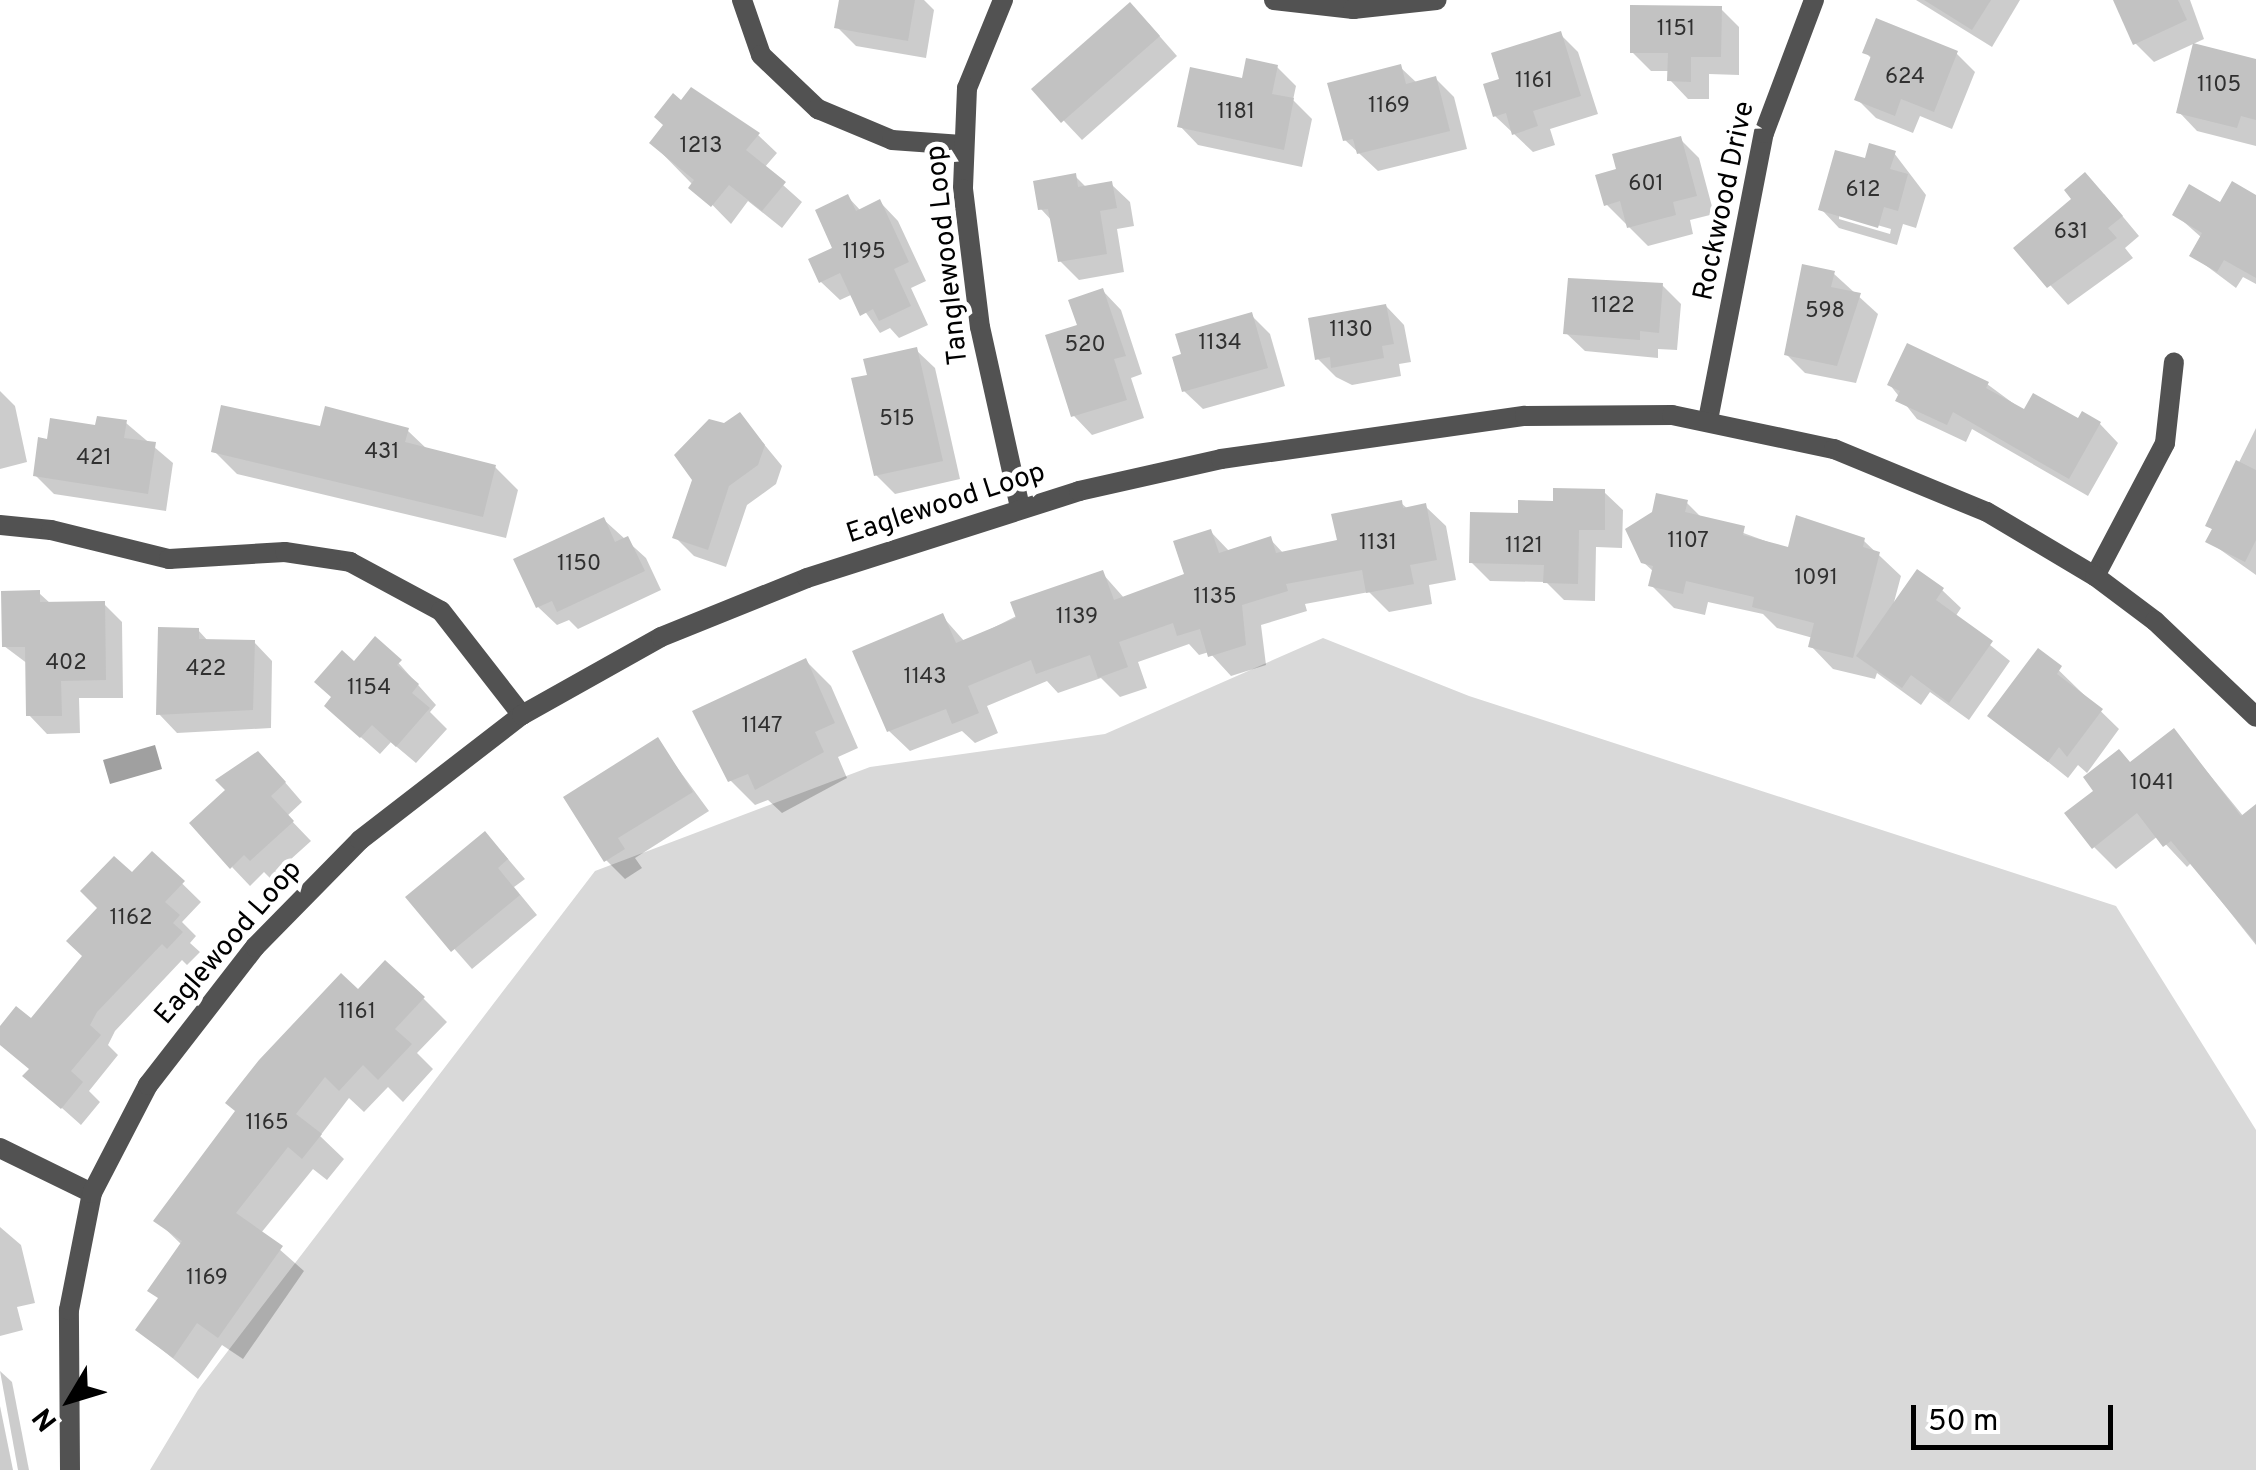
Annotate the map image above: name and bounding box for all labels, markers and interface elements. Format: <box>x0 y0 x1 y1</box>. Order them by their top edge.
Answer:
house number: 1151 <box>1657 17 1695 43</box>
house number: 624 <box>1885 65 1925 91</box>
house number: 1161 <box>1515 69 1553 95</box>
house number: 1105 <box>2197 73 2241 99</box>
house number: 1169 <box>1368 94 1410 120</box>
street label: Rockwood Drive <box>1687 98 1763 304</box>
house number: 1181 <box>1217 100 1255 126</box>
house number: 1213 <box>679 134 723 160</box>
street label: Tanglewood Loop <box>920 143 976 367</box>
house number: 601 <box>1628 172 1664 198</box>
house number: 612 <box>1846 178 1880 204</box>
house number: 631 <box>2054 220 2088 246</box>
house number: 1195 <box>842 240 886 266</box>
house number: 1122 <box>1591 294 1635 320</box>
house number: 598 <box>1805 299 1845 325</box>
house number: 1130 <box>1329 318 1373 344</box>
house number: 1134 <box>1198 331 1242 357</box>
house number: 520 <box>1064 333 1106 359</box>
house number: 515 <box>879 407 915 433</box>
house number: 431 <box>364 440 400 466</box>
house number: 421 <box>76 446 112 472</box>
street label: Eaglewood Loop <box>842 456 1050 552</box>
house number: 1107 <box>1667 529 1709 555</box>
house number: 1131 <box>1359 531 1397 557</box>
house number: 1121 <box>1505 534 1543 560</box>
house number: 1150 <box>557 552 601 578</box>
house number: 1091 <box>1794 566 1838 592</box>
house number: 1135 <box>1193 585 1237 611</box>
house number: 1139 <box>1056 605 1098 631</box>
house number: 402 <box>45 651 87 677</box>
house number: 422 <box>186 657 226 683</box>
house number: 1143 <box>904 665 946 691</box>
house number: 1154 <box>347 676 391 702</box>
house number: 1147 <box>742 714 782 740</box>
house number: 1041 <box>2130 771 2174 797</box>
street label: Eaglewood Loop <box>148 854 310 1032</box>
house number: 1162 <box>109 906 153 932</box>
house number: 1161 <box>338 1000 376 1026</box>
house number: 1165 <box>245 1111 289 1137</box>
house number: 1169 <box>186 1266 228 1292</box>
north arrow <box>20 1350 120 1450</box>
scale bar <box>1916 1385 2118 1447</box>
text: N <box>26 1399 67 1437</box>
text: 50 m <box>1928 1404 1998 1441</box>

